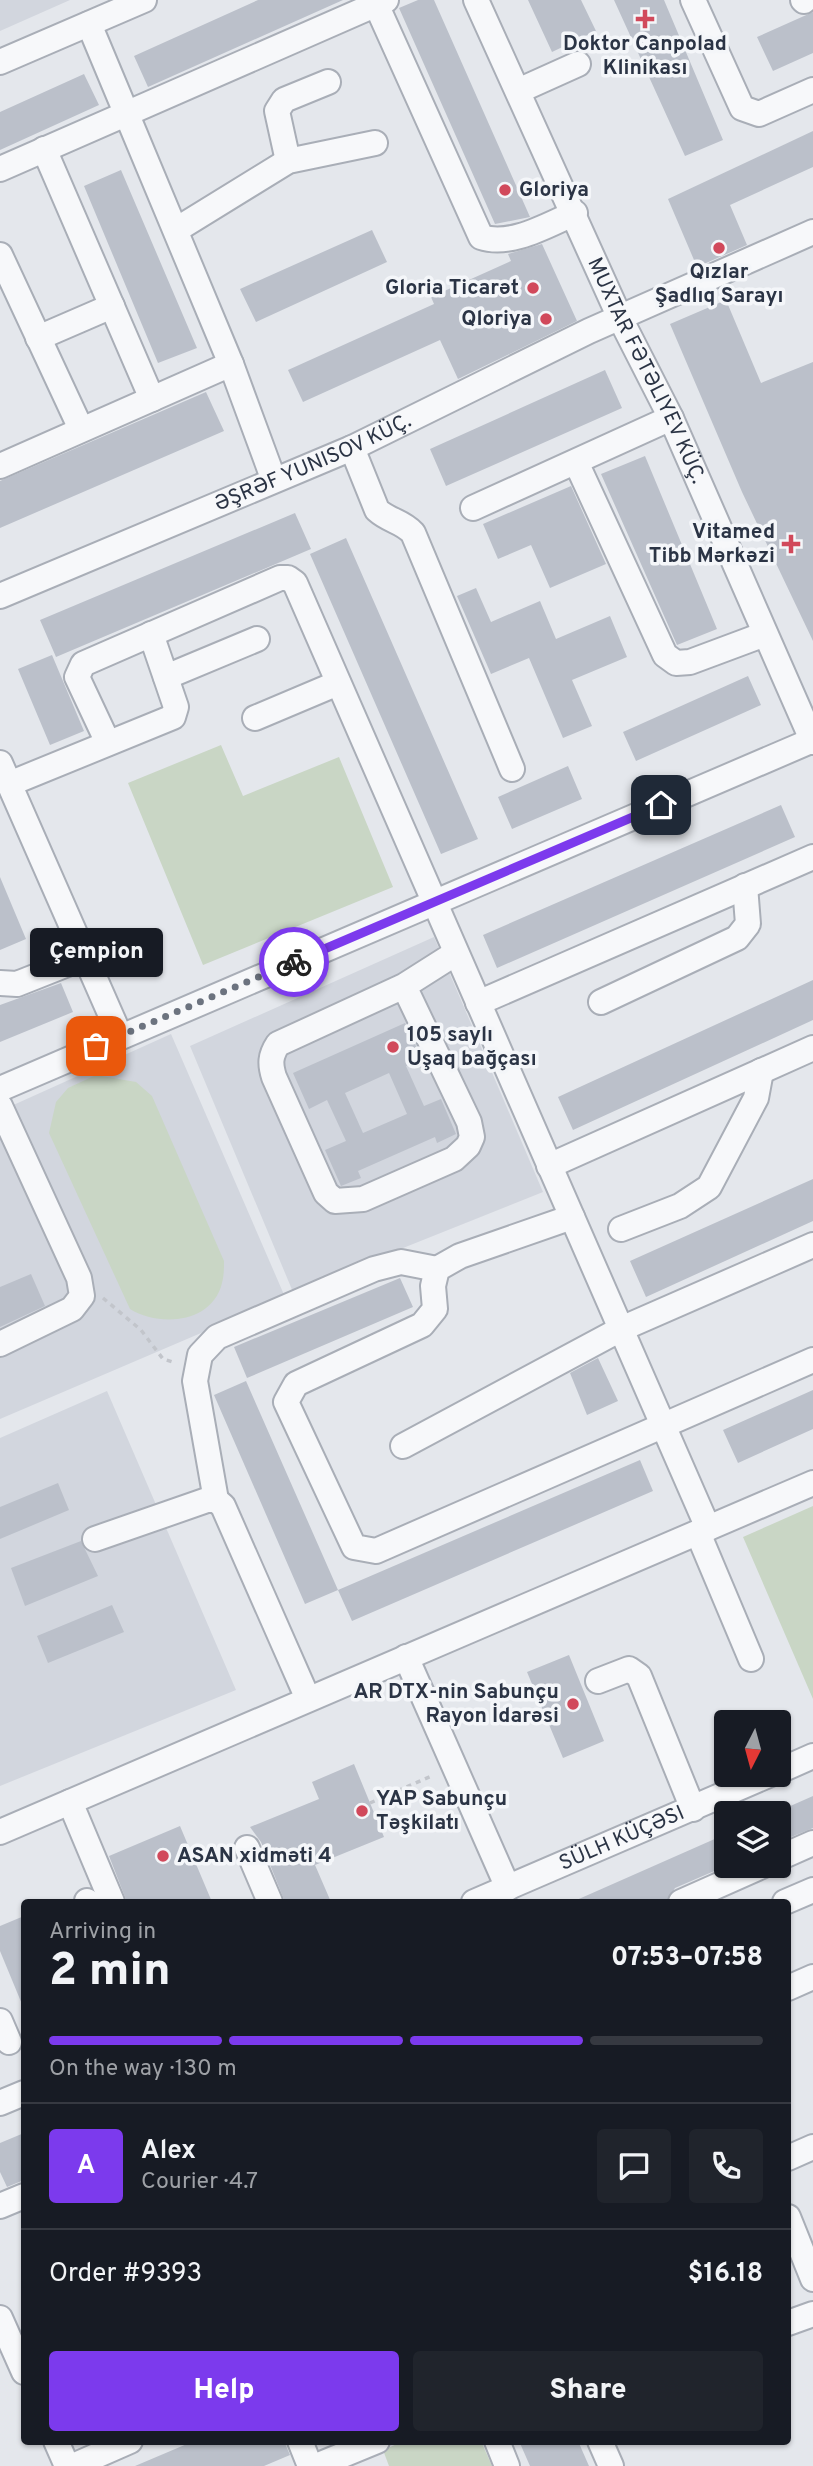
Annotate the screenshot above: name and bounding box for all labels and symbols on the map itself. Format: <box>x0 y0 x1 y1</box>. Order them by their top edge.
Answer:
marker: Doktor Canpolad Klinikası <box>635 9 655 29</box>
place label: Doktor Canpolad Klinikası <box>563 31 727 82</box>
place label: Gloriya <box>519 177 589 204</box>
marker: Gloriya <box>497 182 513 198</box>
marker: Qızlar Şadlıq Sarayı <box>711 240 727 256</box>
street label: MUXTAR FƏTƏLIYEV KÜÇ. <box>581 253 712 488</box>
place label: Qızlar Şadlıq Sarayı <box>655 259 783 310</box>
place label: Gloria Ticarət <box>385 275 519 302</box>
marker: Gloria Ticarət <box>525 280 541 296</box>
place label: Qloriya <box>461 306 532 333</box>
marker: Qloriya <box>538 311 554 327</box>
street label: ƏŞRƏF YUNISOV KÜÇ. <box>210 407 416 518</box>
place label: Vitamed Tibb Mərkəzi <box>649 519 775 570</box>
marker: Vitamed Tibb Mərkəzi <box>781 534 801 554</box>
pin <box>631 775 691 835</box>
callout: Çempion <box>29 927 162 976</box>
courier <box>259 927 329 997</box>
pin <box>66 1016 126 1076</box>
place label: 105 saylı Uşaq bağçası <box>407 1022 537 1073</box>
marker: 105 saylı Uşaq bağçası <box>385 1039 401 1055</box>
place label: AR DTX-nin Sabunçu Rayon İdarəsi <box>353 1679 559 1730</box>
marker: AR DTX-nin Sabunçu Rayon İdarəsi <box>565 1696 581 1712</box>
north arrow <box>714 1710 791 1787</box>
place label: YAP Sabunçu Təşkilatı <box>376 1786 507 1837</box>
street label: SÜLH KÜÇƏSI <box>555 1799 689 1877</box>
marker: YAP Sabunçu Təşkilatı <box>354 1803 370 1819</box>
place label: ASAN xidməti 4 <box>177 1843 332 1870</box>
marker: ASAN xidməti 4 <box>155 1848 171 1864</box>

